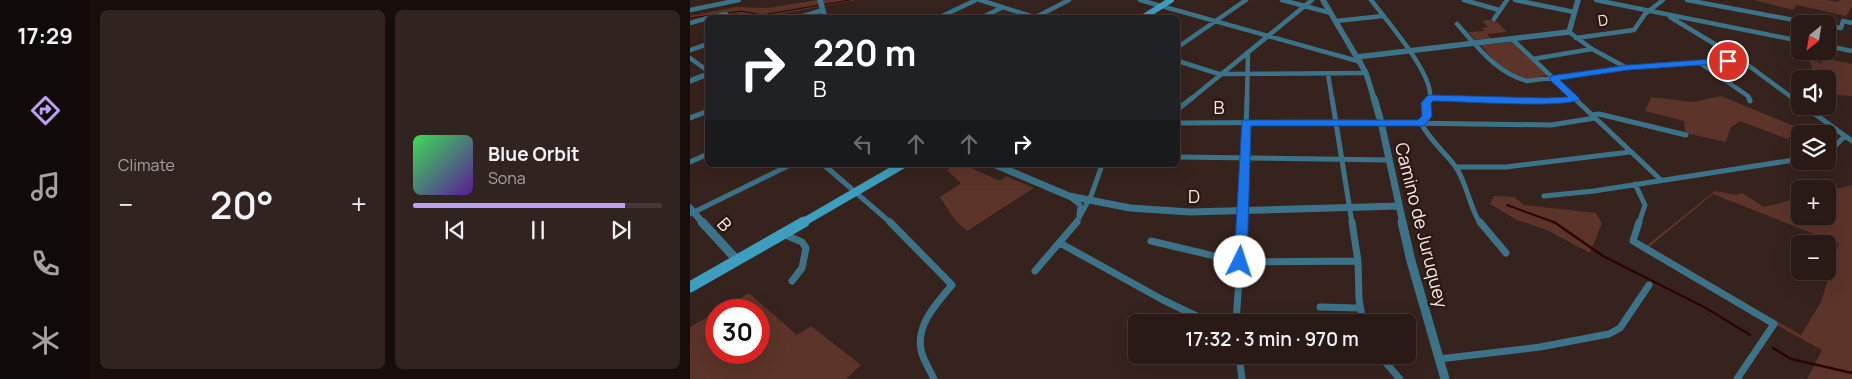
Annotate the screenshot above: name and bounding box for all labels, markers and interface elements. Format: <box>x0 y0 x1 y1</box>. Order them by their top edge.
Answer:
street label: D <box>1597 9 1609 31</box>
north arrow <box>1791 15 1836 60</box>
map controls <box>1791 15 1836 280</box>
text: 17:29 <box>17 21 73 51</box>
text: 220 m <box>813 29 916 77</box>
icon: right <box>730 35 795 100</box>
pin <box>1707 40 1749 82</box>
icon: arrive <box>1714 47 1742 75</box>
button: sound <box>1791 70 1836 115</box>
text: B <box>813 74 827 104</box>
icon: directions <box>28 93 63 128</box>
street label: B <box>1213 95 1225 119</box>
button: layers <box>1791 125 1836 170</box>
icon: left <box>849 130 877 158</box>
icon: ahead <box>902 130 930 158</box>
icon: ahead <box>955 130 983 158</box>
icon: right <box>1008 130 1036 158</box>
street label: Camino de Juruquey <box>1390 140 1454 311</box>
text: Blue Orbit <box>488 141 580 167</box>
text: Climate <box>118 154 175 176</box>
text: Sona <box>488 167 526 189</box>
icon: music <box>28 169 63 204</box>
text: 20° <box>210 178 274 230</box>
button: + <box>1791 180 1836 225</box>
street label: D <box>1188 184 1200 208</box>
text: − <box>118 185 133 223</box>
text: + <box>351 185 367 223</box>
street label: B <box>712 212 738 236</box>
icon: previous <box>441 216 469 244</box>
icon: pause <box>524 216 552 244</box>
icon: next <box>607 216 635 244</box>
position arrow <box>1213 235 1265 287</box>
button: − <box>1791 235 1836 280</box>
icon: phone <box>28 246 63 281</box>
speed limit sign: 30 <box>705 299 770 364</box>
icon: climate <box>28 323 63 358</box>
text: 17:32 · 3 min · 970 m <box>1185 326 1359 352</box>

